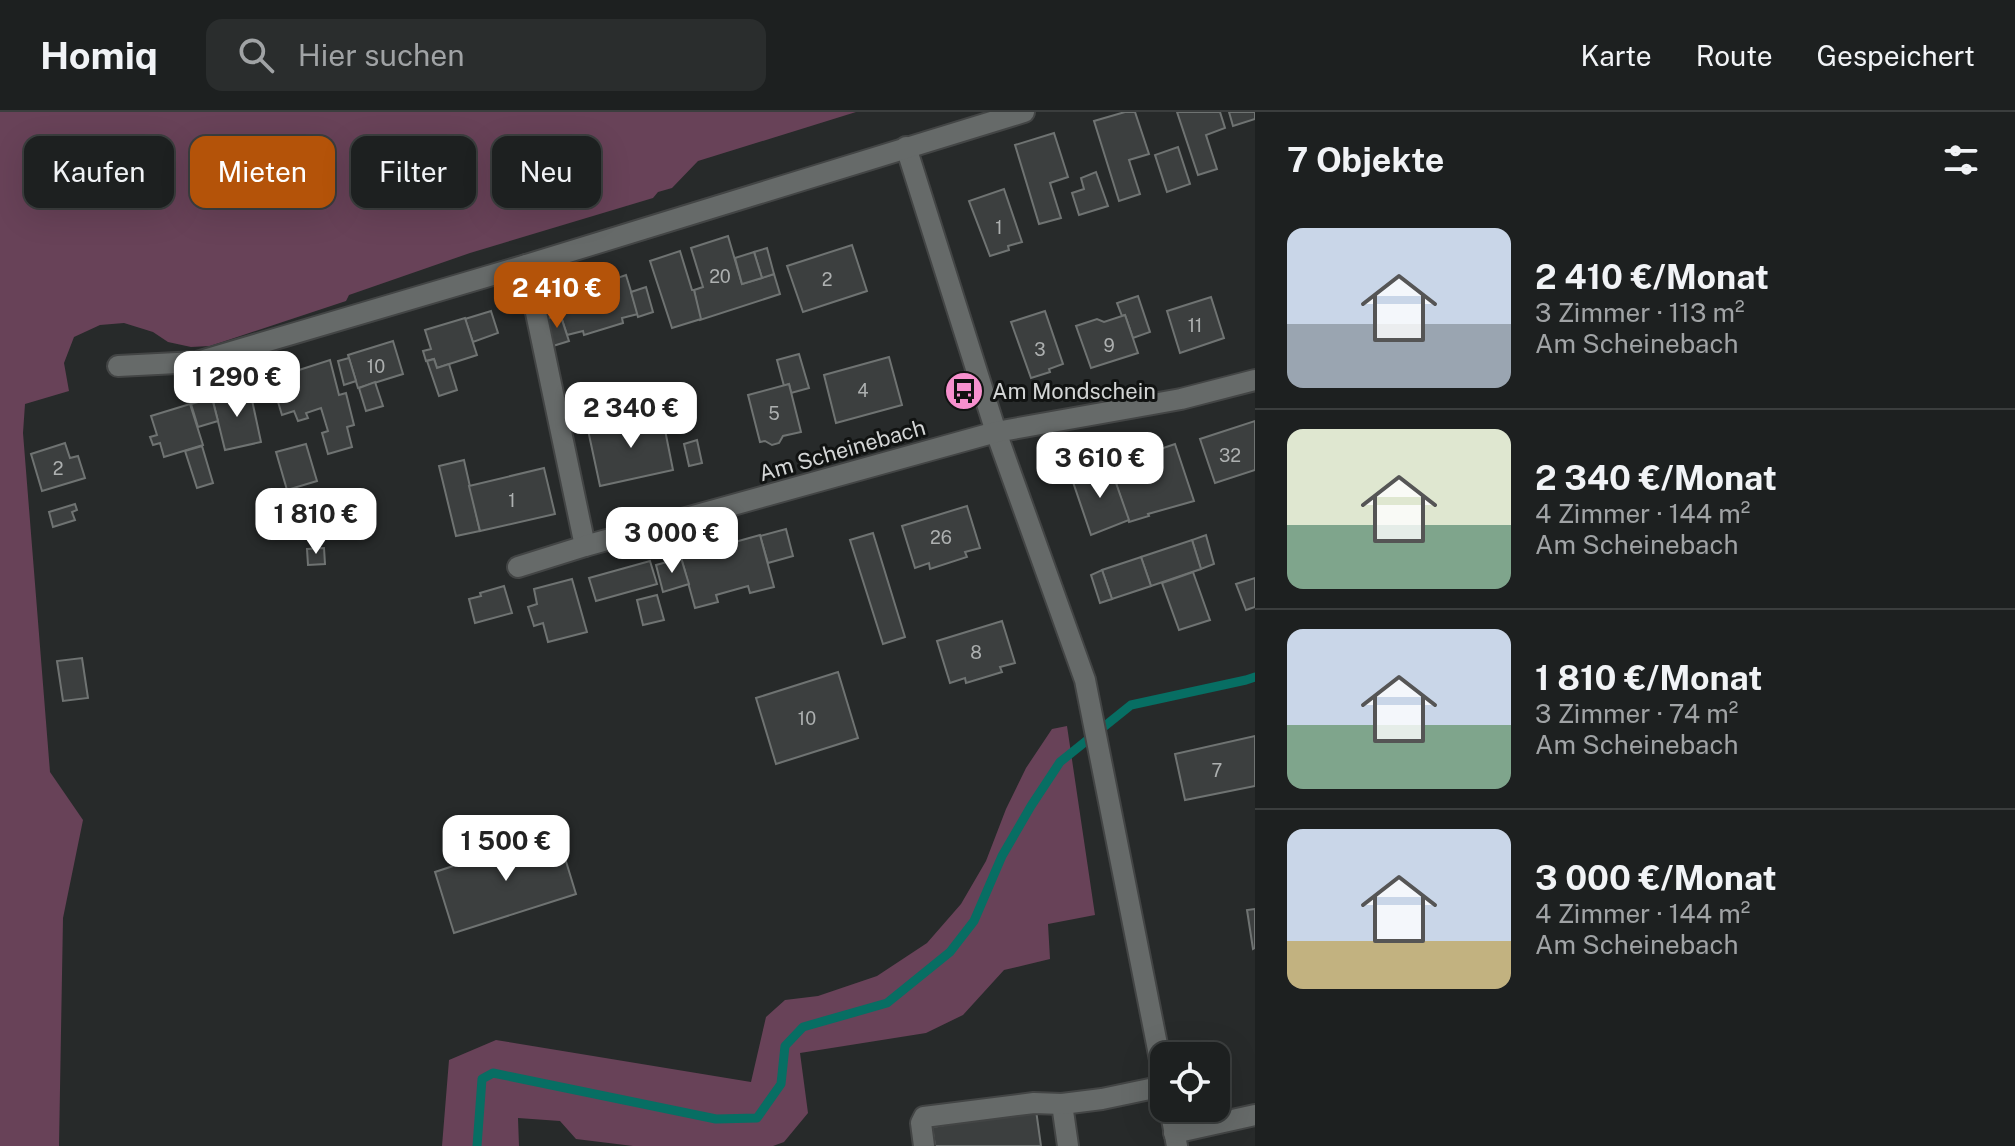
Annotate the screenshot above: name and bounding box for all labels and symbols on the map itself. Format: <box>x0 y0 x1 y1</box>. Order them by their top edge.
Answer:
house number: 1 <box>995 217 1003 238</box>
pin: 2 410 € <box>483 262 631 330</box>
house number: 20 <box>709 266 731 287</box>
house number: 2 <box>822 269 832 290</box>
house number: 11 <box>1188 315 1202 336</box>
house number: 9 <box>1103 335 1115 356</box>
house number: 3 <box>1034 339 1046 360</box>
pin: 1 290 € <box>163 351 311 419</box>
house number: 10 <box>367 356 385 377</box>
bus stop icon: Am Mondschein <box>943 370 985 412</box>
place label: Am Mondschein <box>992 378 1156 404</box>
house number: 4 <box>857 380 869 401</box>
pin: 2 340 € <box>557 382 705 450</box>
house number: 5 <box>768 403 780 424</box>
street label: Am Scheinebach <box>756 414 928 486</box>
pin: 3 610 € <box>1026 432 1174 500</box>
house number: 32 <box>1219 445 1241 466</box>
house number: 2 <box>53 458 63 479</box>
pin: 1 810 € <box>242 488 390 556</box>
house number: 1 <box>508 490 516 511</box>
pin: 3 000 € <box>598 507 746 575</box>
house number: 26 <box>930 527 952 548</box>
house number: 8 <box>970 642 982 663</box>
house number: 10 <box>798 708 816 729</box>
house number: 7 <box>1212 760 1222 781</box>
pin: 1 500 € <box>432 815 580 883</box>

